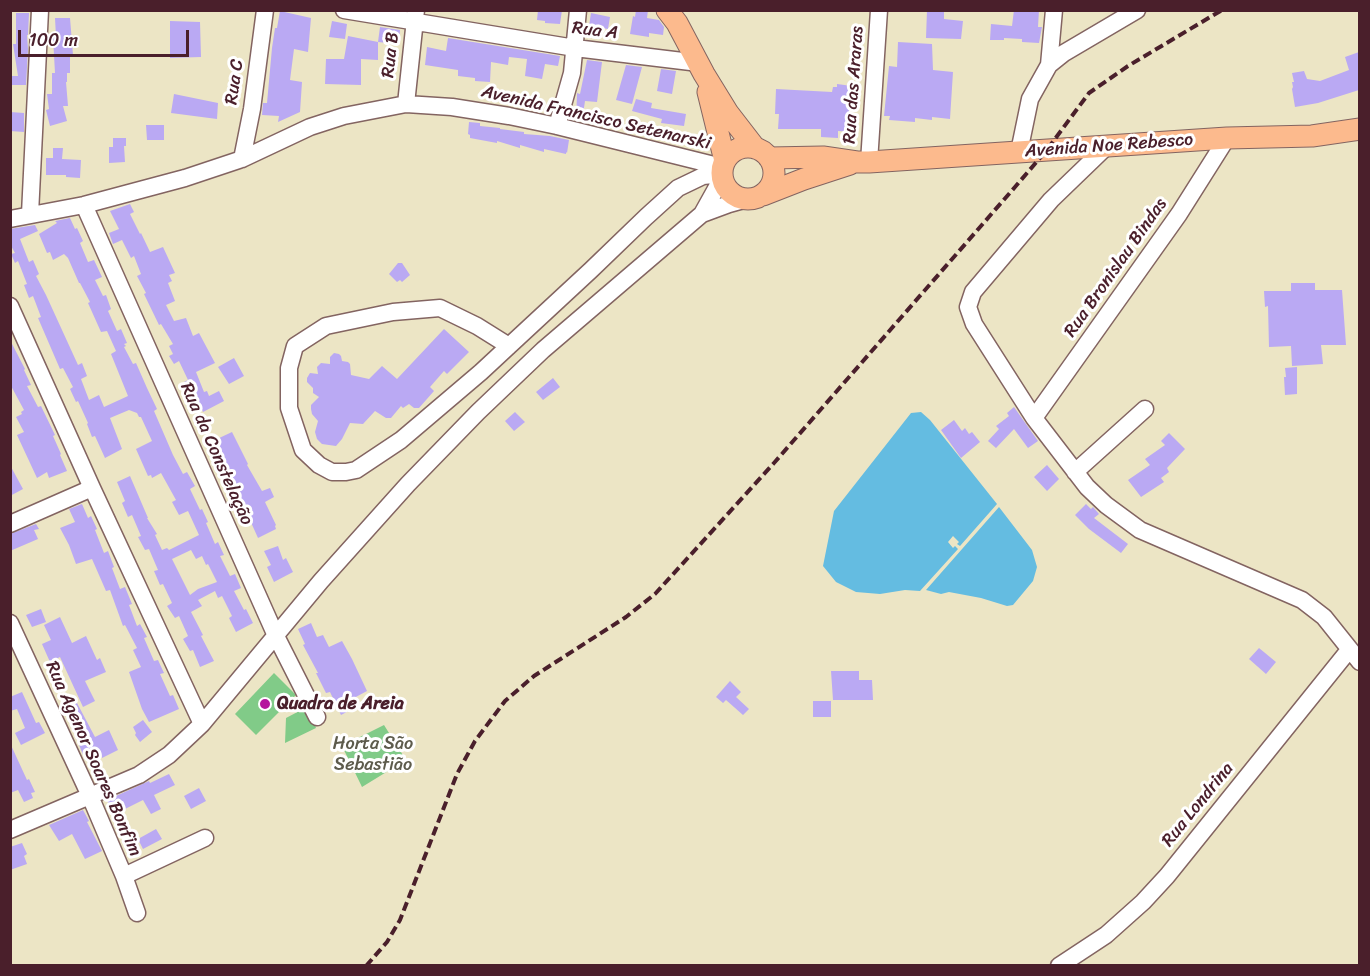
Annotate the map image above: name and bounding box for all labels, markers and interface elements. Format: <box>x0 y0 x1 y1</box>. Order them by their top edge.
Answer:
street label: Rua A <box>571 17 619 45</box>
scale bar <box>21 18 192 56</box>
text: 100 m <box>29 24 78 56</box>
street label: Rua das Araras <box>839 25 869 145</box>
street label: Rua B <box>378 31 404 79</box>
street label: Rua C <box>221 58 249 106</box>
street label: Avenida Francisco Setenarski <box>479 81 713 155</box>
street label: Avenida Noe Rebesco <box>1024 129 1194 163</box>
street label: Rua Bronislau Bindas <box>1060 194 1172 342</box>
street label: Rua da Constelação <box>175 379 257 529</box>
street label: Rua Agenor Soares Bonfim <box>40 658 146 860</box>
place label: Quadra de Areia <box>277 693 404 715</box>
marker: Quadra de Areia <box>258 697 272 711</box>
park label: Horta São Sebastião <box>333 733 413 776</box>
street label: Rua Londrina <box>1158 759 1238 851</box>

